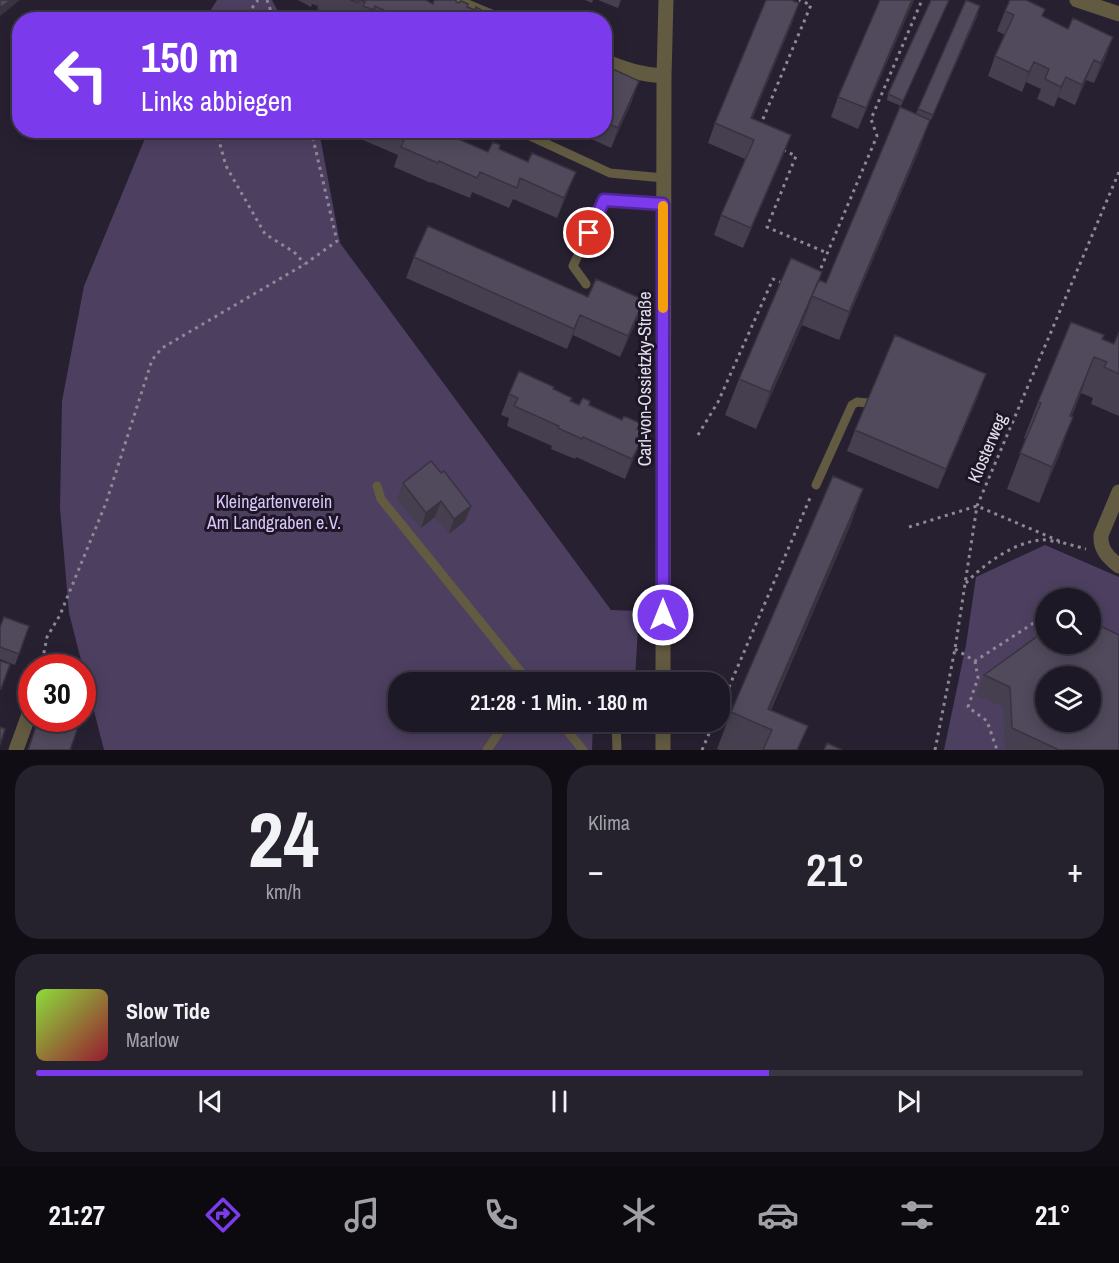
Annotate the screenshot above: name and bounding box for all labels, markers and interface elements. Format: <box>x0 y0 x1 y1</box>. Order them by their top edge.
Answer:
text: 150 m <box>141 29 239 85</box>
icon: left <box>42 36 120 114</box>
text: Links abbiegen <box>141 83 292 119</box>
pin <box>563 207 614 258</box>
icon: arrive <box>572 216 605 249</box>
street label: Carl-von-Ossietzky-Straße <box>632 292 657 466</box>
street label: Klosterweg <box>961 409 1013 486</box>
park label: Kleingartenverein Am Landgraben e.V. <box>206 489 341 535</box>
position arrow <box>631 583 695 647</box>
map controls <box>1035 588 1101 732</box>
button: search <box>1035 588 1101 654</box>
speed limit sign: 30 <box>18 654 96 732</box>
button: layers <box>1035 666 1101 732</box>
text: 21:28 · 1 Min. · 180 m <box>470 687 648 717</box>
text: 24 <box>248 786 319 891</box>
text: Klima <box>588 809 630 836</box>
text: 21° <box>806 839 865 900</box>
text: − <box>588 848 604 892</box>
text: + <box>1067 848 1083 892</box>
text: km/h <box>266 878 301 905</box>
text: Slow Tide <box>126 996 210 1026</box>
text: Marlow <box>126 1026 179 1053</box>
icon: previous <box>194 1085 227 1118</box>
icon: pause <box>543 1085 576 1118</box>
icon: next <box>892 1085 925 1118</box>
icon: directions <box>202 1194 244 1236</box>
icon: music <box>341 1194 383 1236</box>
icon: phone <box>480 1194 522 1236</box>
icon: climate <box>618 1194 660 1236</box>
icon: car <box>757 1194 799 1236</box>
icon: filters <box>896 1194 938 1236</box>
text: 21:27 <box>48 1197 105 1233</box>
text: 21° <box>1035 1197 1071 1233</box>

